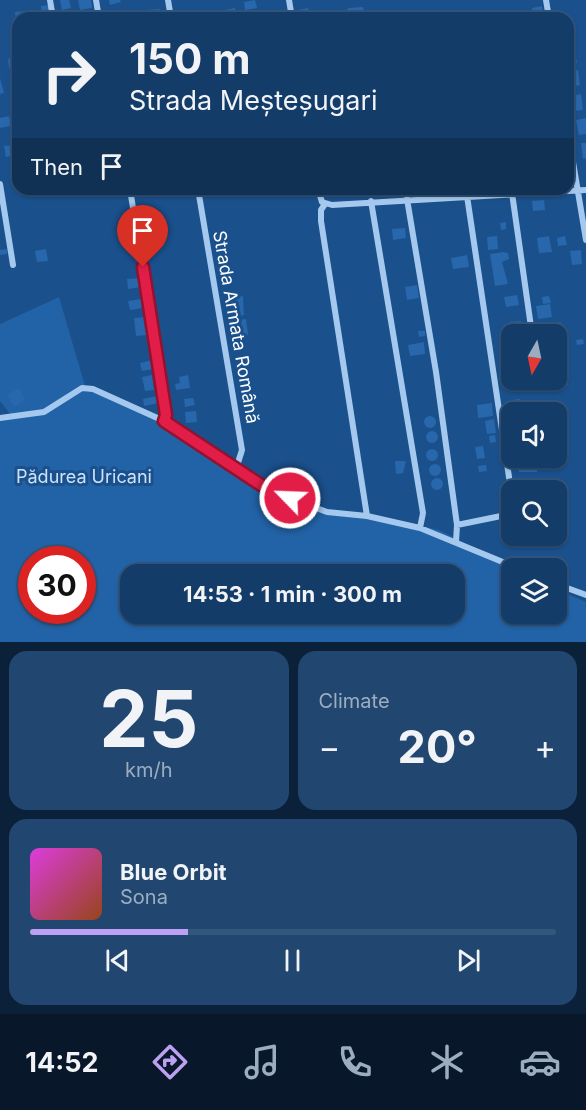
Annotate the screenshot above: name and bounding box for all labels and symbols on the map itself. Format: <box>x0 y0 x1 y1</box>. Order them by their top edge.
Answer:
pin <box>117 205 168 267</box>
street label: Strada Armata Română <box>209 229 264 425</box>
north arrow <box>501 324 567 390</box>
park label: Pădurea Uricani <box>16 466 152 487</box>
position arrow <box>258 466 322 530</box>
speed limit sign: 30 <box>18 546 96 624</box>

